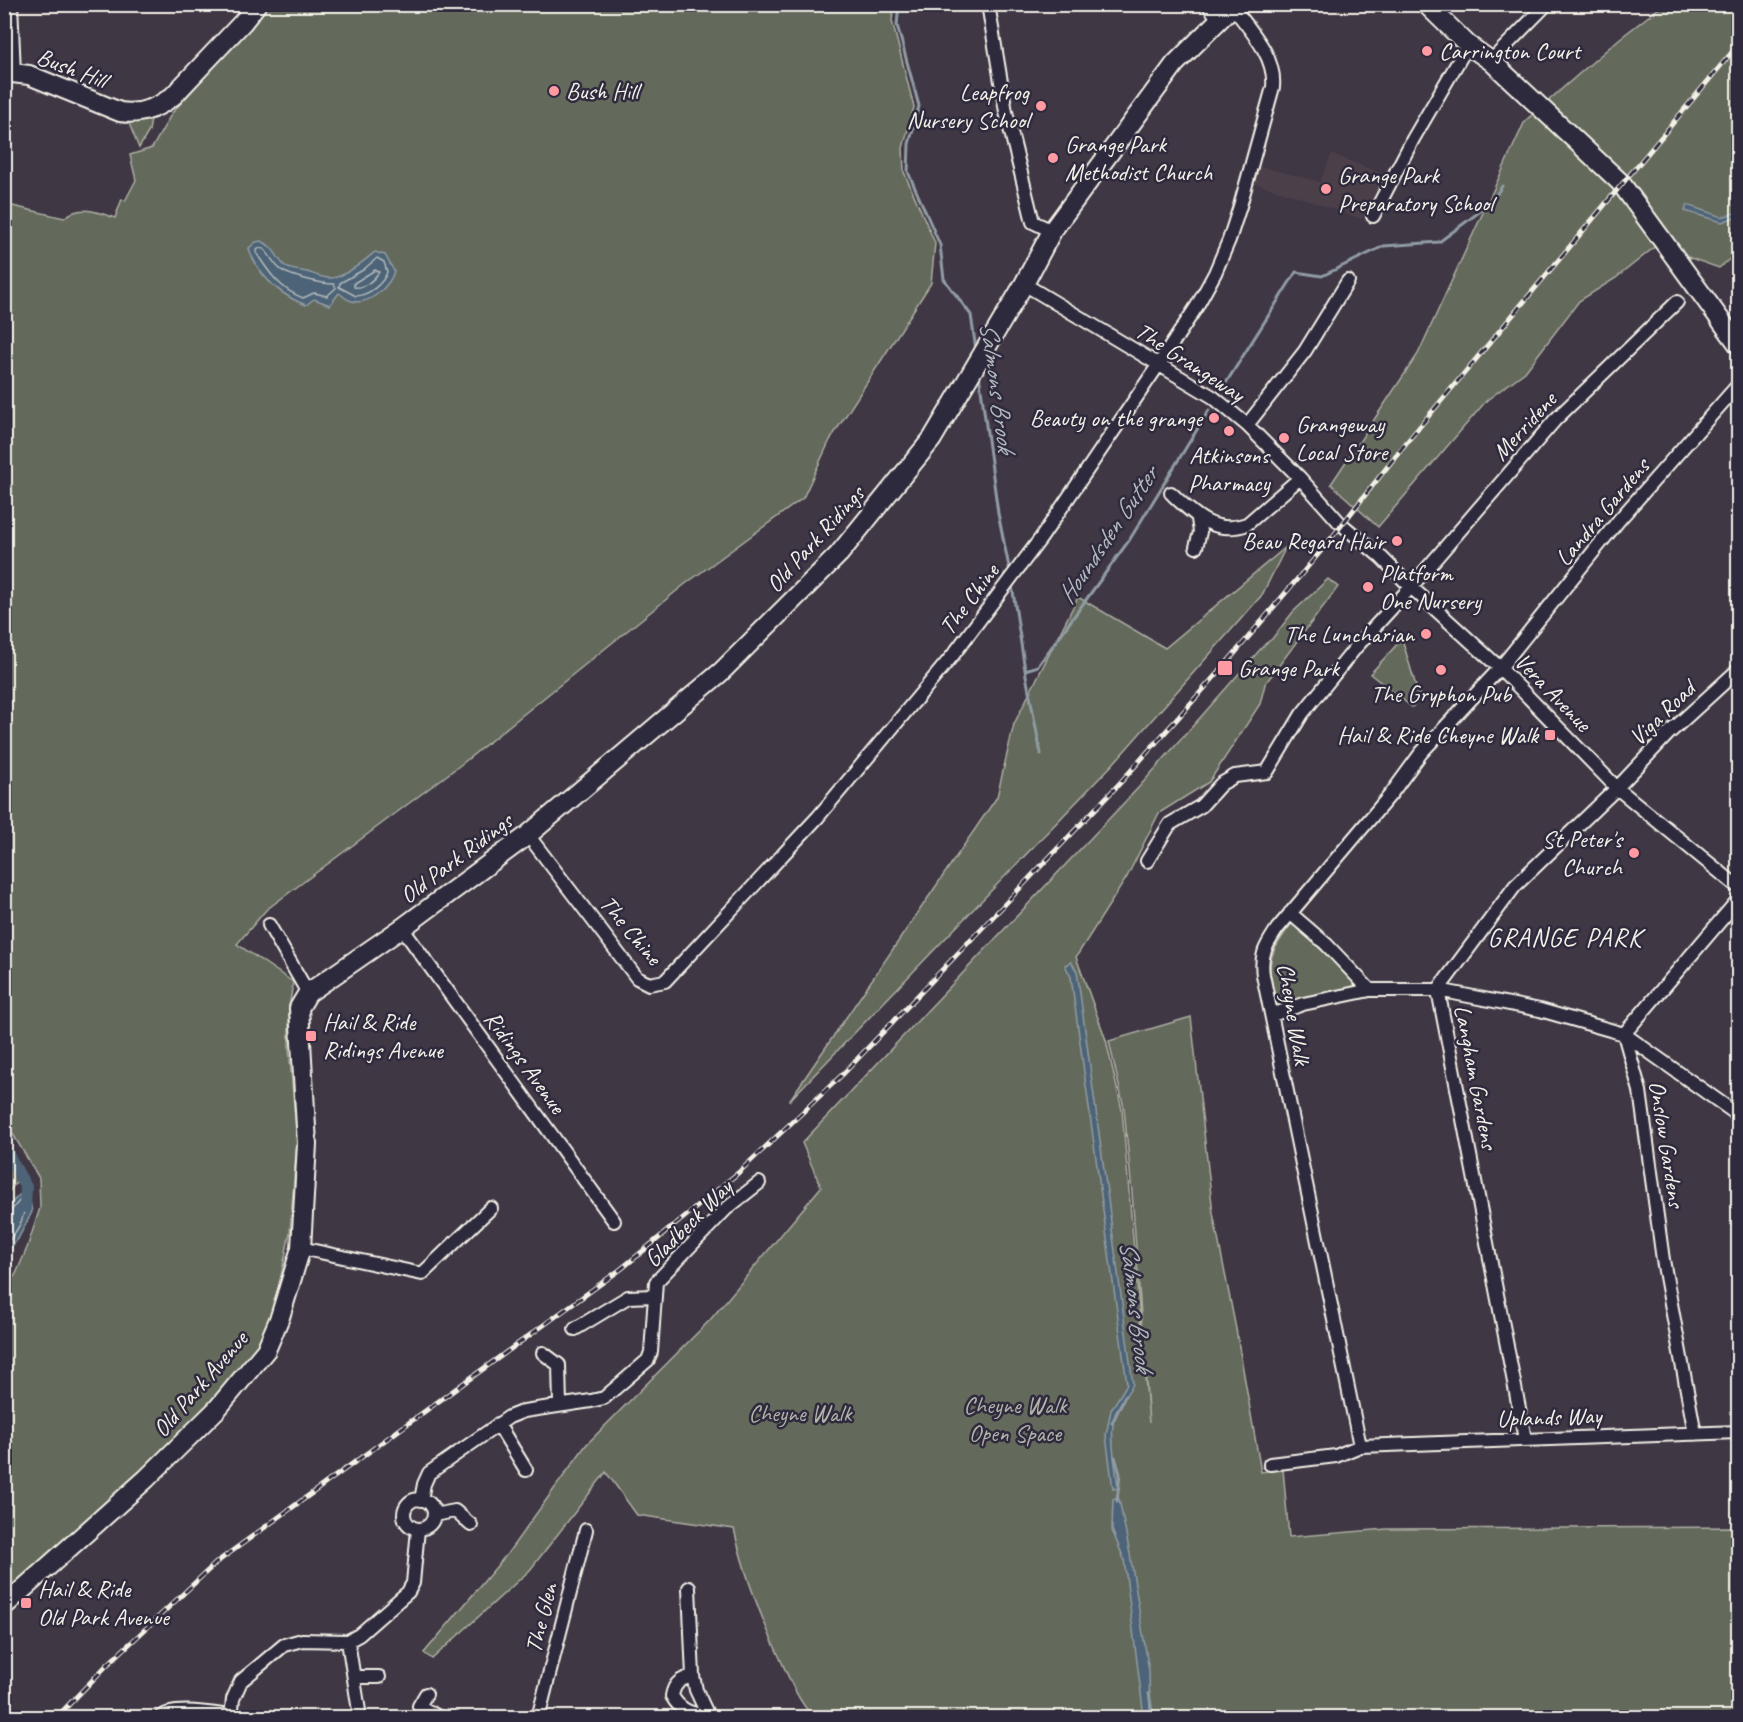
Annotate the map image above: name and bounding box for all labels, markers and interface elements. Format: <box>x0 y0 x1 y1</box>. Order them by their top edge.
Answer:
place label: Carrington Court <box>1439 36 1582 66</box>
street label: Bush Hill <box>33 41 115 96</box>
marker: Carrington Court <box>1420 44 1434 58</box>
place label: Bush Hill <box>566 76 642 106</box>
place label: Leapfrog Nursery School <box>907 77 1033 135</box>
marker: Bush Hill <box>547 84 561 98</box>
marker: Leapfrog Nursery School <box>1034 99 1048 113</box>
place label: Grange Park Methodist Church <box>1065 129 1213 187</box>
marker: Grange Park Methodist Church <box>1046 151 1060 165</box>
place label: Grange Park Preparatory School <box>1338 160 1497 218</box>
marker: Grange Park Preparatory School <box>1319 182 1333 196</box>
street label: The Grangeway <box>1130 315 1252 410</box>
water label: Salmons Brook <box>972 320 1024 460</box>
street label: Merridene <box>1485 384 1564 467</box>
place label: Beauty on the grange <box>1030 403 1204 433</box>
place label: Grangeway Local Store <box>1296 409 1389 467</box>
marker: Beauty on the grange <box>1207 411 1221 425</box>
marker: Atkinsons Pharmacy <box>1222 424 1236 438</box>
marker: Grangeway Local Store <box>1277 431 1291 445</box>
place label: Atkinsons Pharmacy <box>1188 440 1272 498</box>
street label: Landra Gardens <box>1548 450 1658 572</box>
water label: Houndsden Gutter <box>1050 457 1167 610</box>
street label: Old Park Ridings <box>759 478 872 599</box>
place label: Beau Regard Hair <box>1242 526 1387 556</box>
marker: Beau Regard Hair <box>1390 534 1404 548</box>
street label: The Chine <box>932 556 1007 641</box>
place label: Platform One Nursery <box>1380 558 1483 616</box>
marker: Platform One Nursery <box>1361 580 1375 594</box>
place label: The Luncharian <box>1284 619 1415 649</box>
marker: The Luncharian <box>1419 627 1433 641</box>
street label: Vera Avenue <box>1508 646 1599 739</box>
place label: Grange Park <box>1238 653 1341 683</box>
marker: Grange Park <box>1216 659 1234 677</box>
marker: The Gryphon Pub <box>1434 663 1448 677</box>
street label: Viga Road <box>1623 672 1704 752</box>
place label: The Gryphon Pub <box>1371 679 1513 709</box>
place label: Hail & Ride Cheyne Walk <box>1337 720 1540 750</box>
marker: Hail & Ride Cheyne Walk <box>1543 728 1557 742</box>
street label: Old Park Ridings <box>394 805 520 910</box>
place label: St Peter's Church <box>1542 824 1625 882</box>
marker: St Peter's Church <box>1627 846 1641 860</box>
street label: The Chine <box>593 889 670 973</box>
district label: GRANGE PARK <box>1488 921 1646 954</box>
street label: Cheyne Walk <box>1270 961 1318 1069</box>
street label: Langham Gardens <box>1447 1002 1505 1153</box>
street label: Ridings Avenue <box>478 1005 574 1121</box>
place label: Hail & Ride Ridings Avenue <box>323 1007 445 1065</box>
marker: Hail & Ride Ridings Avenue <box>304 1029 318 1043</box>
street label: Onslow Gardens <box>1642 1079 1692 1211</box>
street label: Gladbeck Way <box>638 1171 740 1273</box>
water label: Salmons Brook <box>1112 1239 1162 1378</box>
street label: Old Park Avenue <box>146 1323 256 1443</box>
park label: Cheyne Walk Open Space <box>964 1390 1069 1448</box>
park label: Cheyne Walk <box>749 1398 854 1428</box>
street label: Uplands Way <box>1496 1400 1604 1434</box>
place label: Hail & Ride Old Park Avenue <box>38 1574 171 1632</box>
street label: The Glen <box>518 1579 564 1656</box>
marker: Hail & Ride Old Park Avenue <box>19 1596 33 1610</box>

